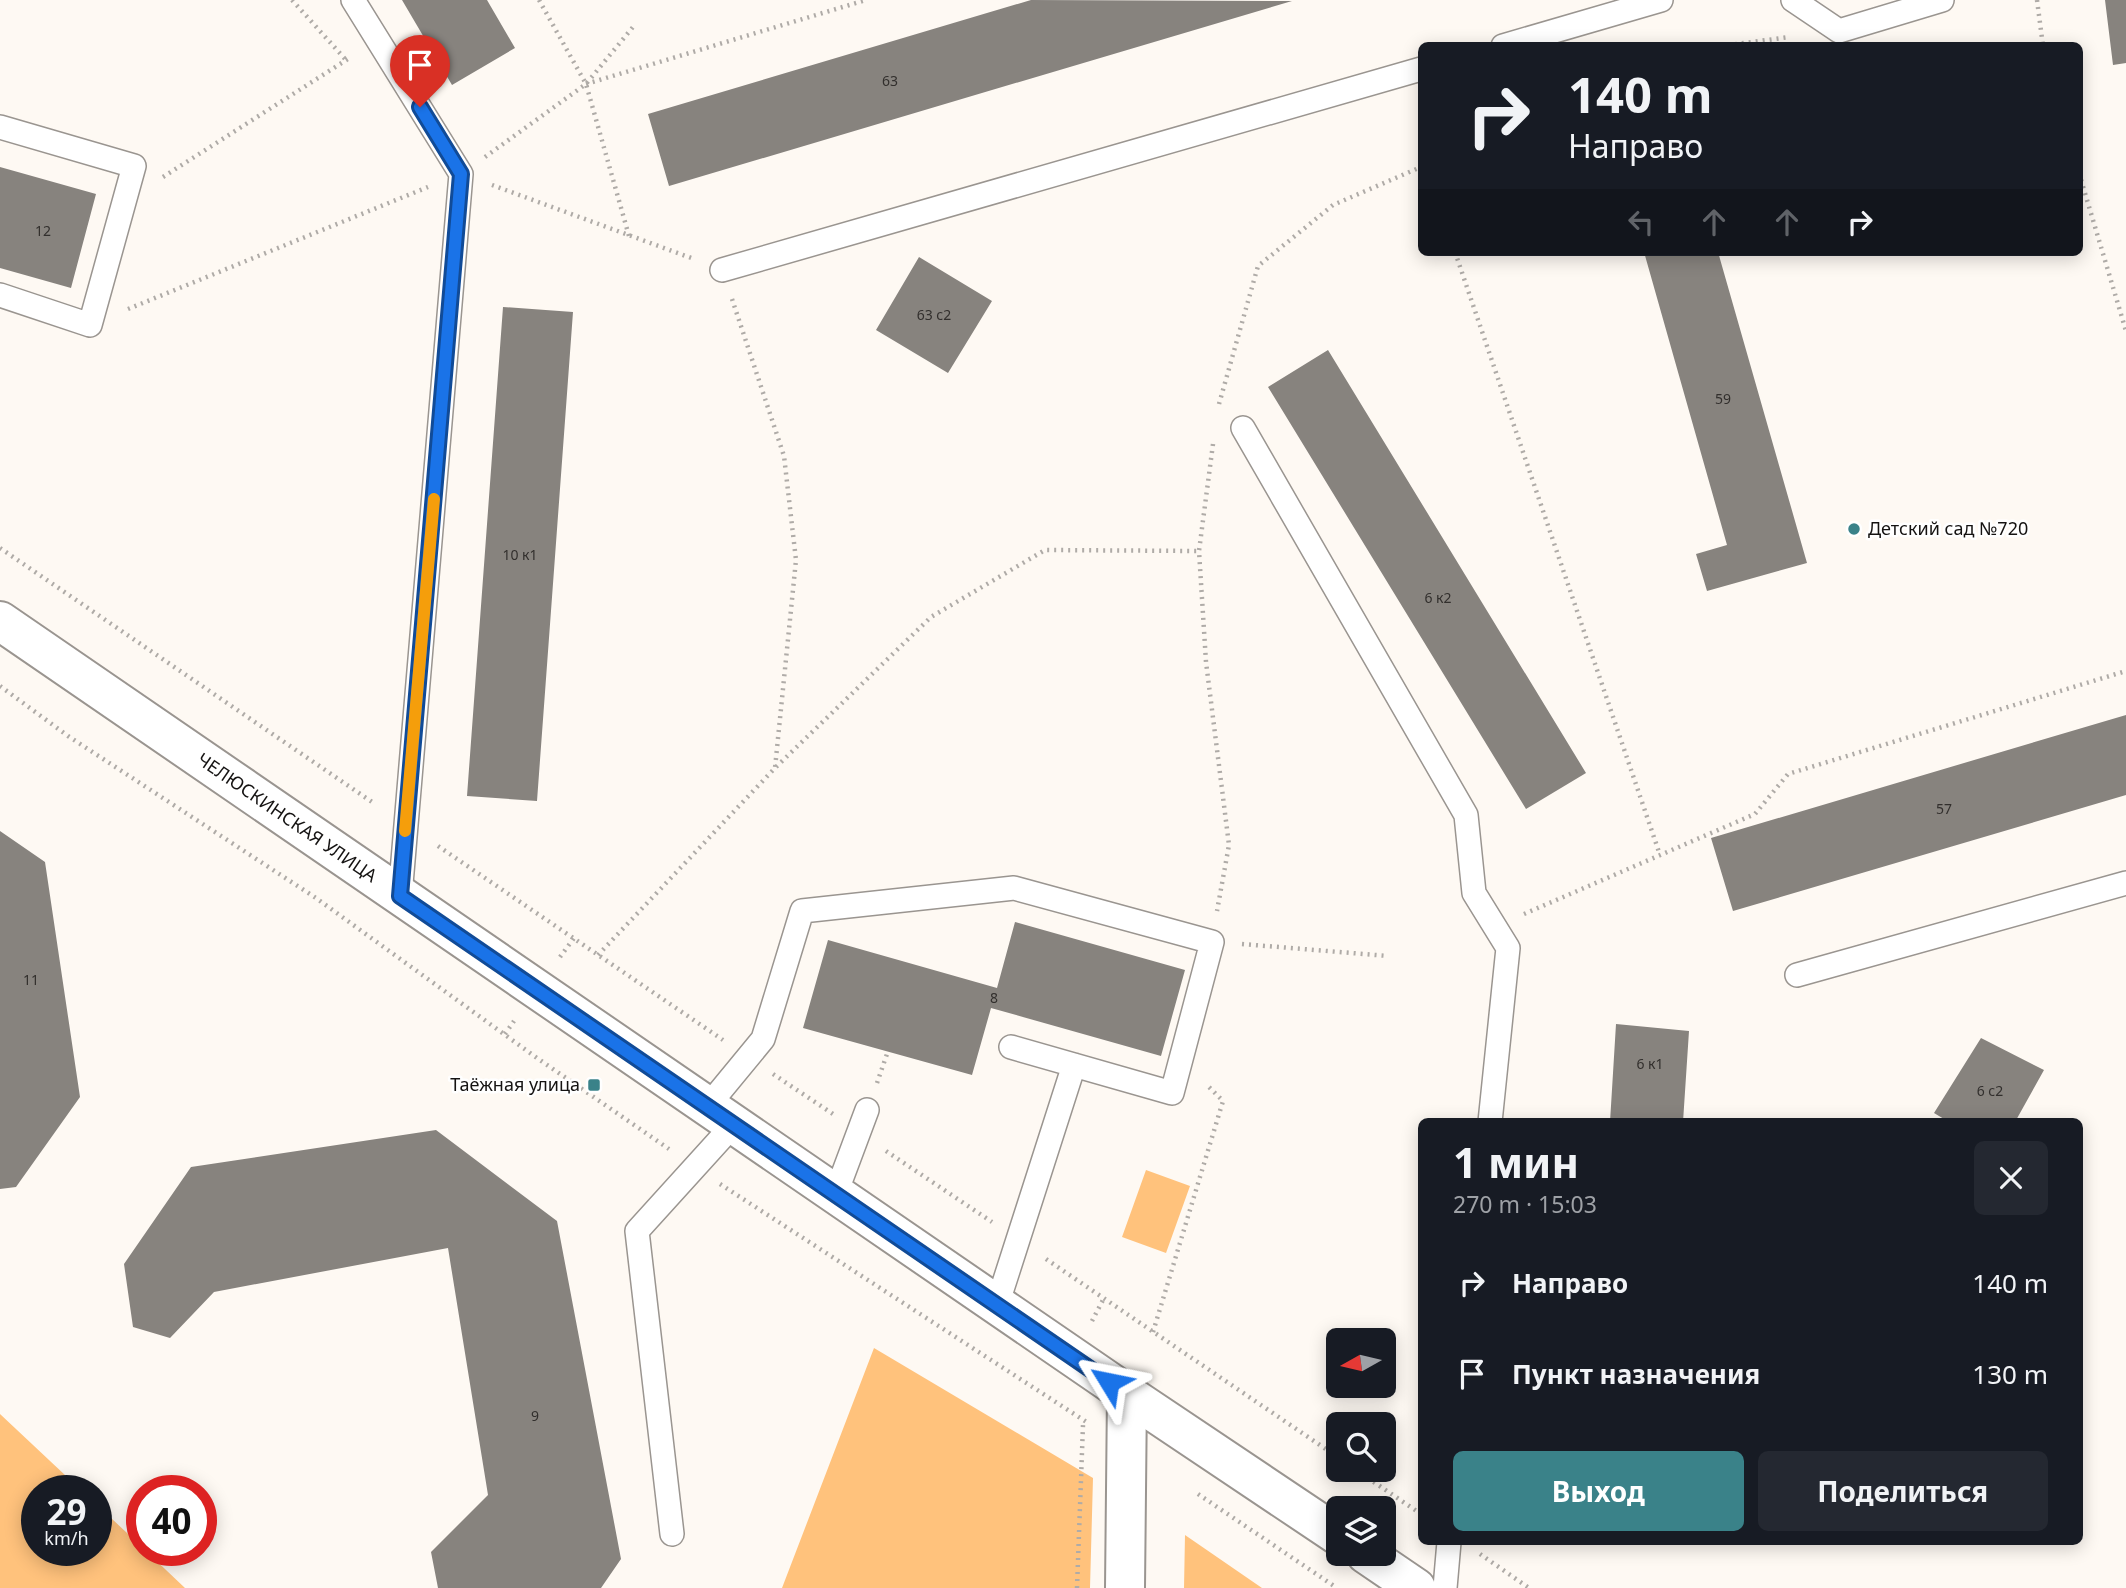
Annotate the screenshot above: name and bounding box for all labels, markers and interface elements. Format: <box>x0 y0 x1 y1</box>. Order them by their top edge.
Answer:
pin <box>390 35 450 107</box>
icon: arrive <box>401 46 439 84</box>
text: 140 m <box>1568 61 1713 127</box>
icon: right <box>1453 70 1544 161</box>
house number: 63 <box>882 71 898 90</box>
text: Направо <box>1568 124 1703 167</box>
icon: left <box>1622 203 1660 241</box>
icon: ahead <box>1695 203 1733 241</box>
icon: ahead <box>1768 203 1806 241</box>
icon: right <box>1841 203 1879 241</box>
house number: 12 <box>35 221 51 240</box>
house number: 63 с2 <box>917 305 951 324</box>
house number: 59 <box>1715 389 1731 408</box>
place label: Детский сад №720 <box>1868 516 2028 540</box>
marker: Детский сад №720 <box>1846 521 1862 537</box>
house number: 10 к1 <box>502 545 538 564</box>
house number: 6 к2 <box>1424 588 1452 607</box>
street label: ЧЕЛЮСКИНСКАЯ УЛИЦА <box>193 747 383 888</box>
house number: 57 <box>1936 799 1952 818</box>
house number: 11 <box>23 970 39 989</box>
house number: 8 <box>990 988 998 1007</box>
house number: 6 к1 <box>1636 1054 1664 1073</box>
place label: Таёжная улица <box>450 1072 580 1096</box>
marker: Таёжная улица <box>586 1077 602 1093</box>
house number: 6 с2 <box>1977 1081 2003 1100</box>
text: 1 мин <box>1453 1133 1579 1190</box>
button: close <box>1974 1141 2048 1215</box>
text: 270 m · 15:03 <box>1453 1188 1597 1220</box>
icon: right <box>1453 1264 1491 1302</box>
text: Направо <box>1512 1265 1628 1301</box>
text: 140 m <box>1972 1265 2048 1301</box>
north arrow <box>1326 1328 1396 1398</box>
map controls <box>1326 1328 1396 1566</box>
position arrow <box>1072 1345 1146 1419</box>
icon: arrive <box>1453 1355 1491 1393</box>
text: Пункт назначения <box>1512 1356 1760 1392</box>
text: 130 m <box>1972 1356 2048 1392</box>
house number: 9 <box>531 1406 539 1425</box>
button: search <box>1326 1412 1396 1482</box>
button: Выход <box>1453 1451 1744 1531</box>
button: Поделиться <box>1758 1451 2048 1531</box>
speed limit sign: 40 <box>126 1475 217 1566</box>
text: 29 <box>46 1488 87 1535</box>
button: layers <box>1326 1496 1396 1566</box>
text: km/h <box>44 1526 89 1550</box>

